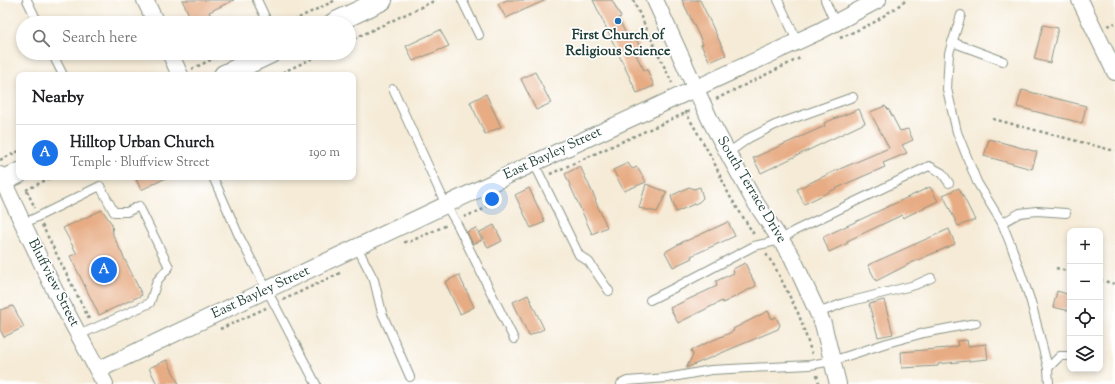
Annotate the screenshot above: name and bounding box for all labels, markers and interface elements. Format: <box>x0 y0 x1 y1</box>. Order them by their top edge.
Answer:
search box <box>16 16 356 60</box>
marker: First Church of Religious Science <box>613 16 623 26</box>
place label: First Church of Religious Science <box>566 26 671 62</box>
icon: search <box>30 27 52 49</box>
text: Search here <box>62 28 137 49</box>
text: Nearby <box>32 86 84 110</box>
street label: East Bayley Street <box>501 122 606 186</box>
text: Hilltop Urban Church <box>70 133 214 154</box>
street label: South Terrace Drive <box>711 133 791 247</box>
text: A <box>40 144 50 162</box>
text: 190 m <box>309 144 340 162</box>
text: Temple · Bluffview Street <box>70 154 210 172</box>
your location <box>482 189 502 209</box>
map controls <box>1067 228 1103 372</box>
button: + <box>1067 228 1103 264</box>
street label: Bluffview Street <box>22 236 84 331</box>
pin: A <box>91 255 117 285</box>
street label: East Bayley Street <box>209 261 314 325</box>
button: − <box>1067 264 1103 300</box>
button: locate <box>1067 300 1103 336</box>
button: layers <box>1067 336 1103 372</box>

